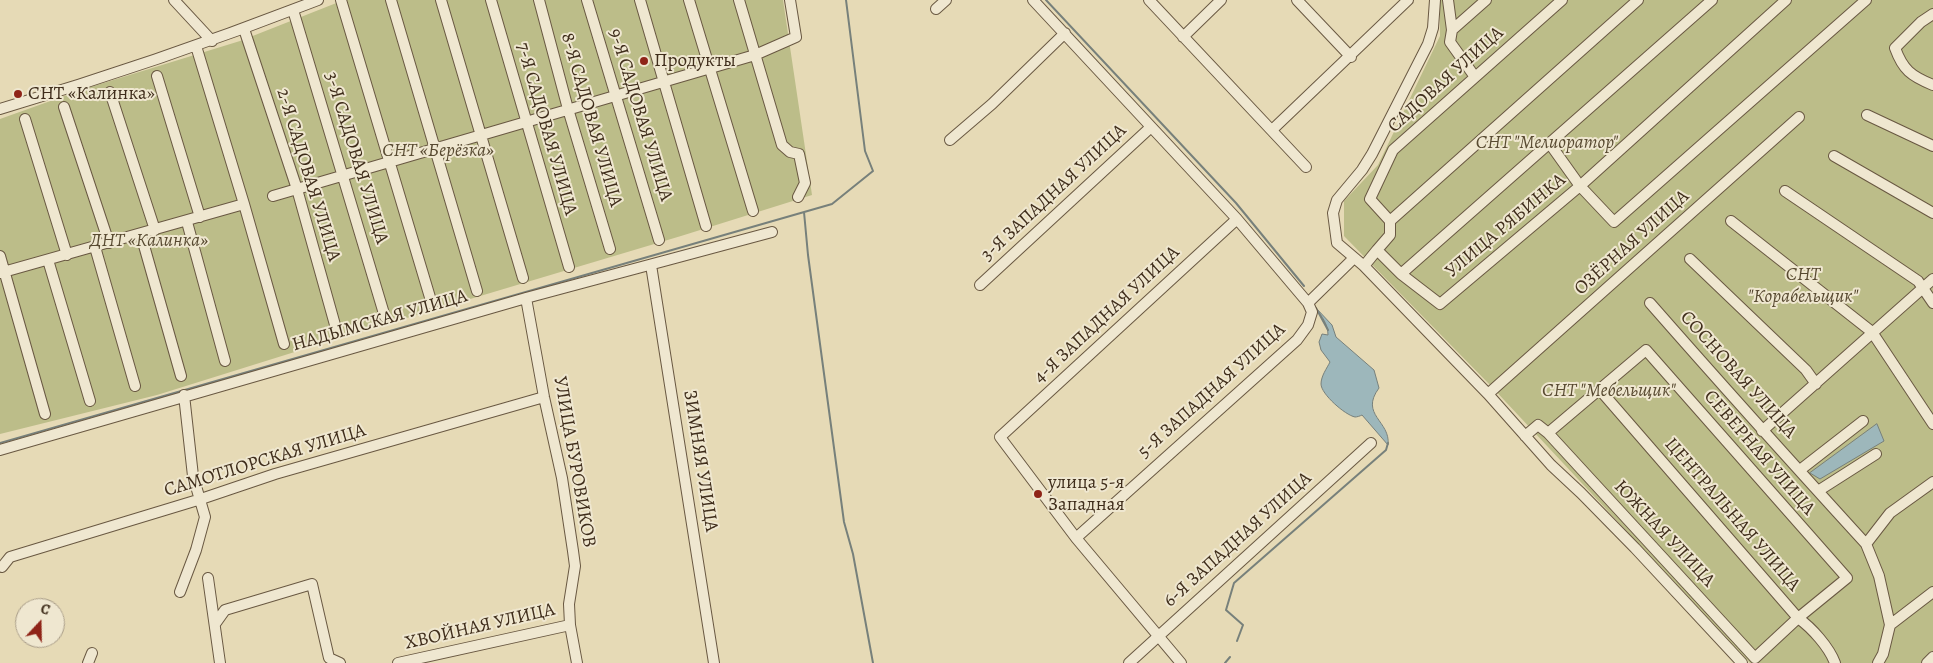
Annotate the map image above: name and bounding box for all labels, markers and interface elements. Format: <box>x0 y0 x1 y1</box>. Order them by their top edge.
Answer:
street label: САДОВАЯ УЛИЦА <box>1383 22 1509 138</box>
street label: 9-Я САДОВАЯ УЛИЦА <box>603 26 677 204</box>
street label: 8-Я САДОВАЯ УЛИЦА <box>555 30 627 210</box>
street label: 7-Я САДОВАЯ УЛИЦА <box>510 40 582 218</box>
place label: Продукты <box>654 50 736 72</box>
marker: Продукты <box>638 55 650 67</box>
street label: 3-Я САДОВАЯ УЛИЦА <box>319 69 393 247</box>
place label: СНТ «Калинка» <box>28 83 155 105</box>
street label: 2-Я САДОВАЯ УЛИЦА <box>271 86 345 264</box>
marker: СНТ «Калинка» <box>12 88 24 100</box>
street label: 3-Я ЗАПАДНАЯ УЛИЦА <box>976 120 1132 266</box>
park label: СНТ "Мелиоратор" <box>1476 132 1618 154</box>
park label: СНТ «Берёзка» <box>382 140 494 162</box>
street label: УЛИЦА РЯБИНКА <box>1441 169 1571 283</box>
street label: ОЗЁРНАЯ УЛИЦА <box>1570 185 1694 301</box>
park label: ДНТ «Калинка» <box>90 230 208 252</box>
street label: 4-Я ЗАПАДНАЯ УЛИЦА <box>1029 241 1185 389</box>
park label: СНТ "Корабельщик" <box>1748 264 1858 308</box>
street label: НАДЫМСКАЯ УЛИЦА <box>290 285 470 357</box>
street label: СОСНОВАЯ УЛИЦА <box>1675 307 1801 443</box>
street label: 5-Я ЗАПАДНАЯ УЛИЦА <box>1133 319 1291 463</box>
street label: УЛИЦА БУРОВИКОВ <box>548 375 600 549</box>
park label: СНТ "Мебельщик" <box>1542 380 1676 402</box>
street label: СЕВЕРНАЯ УЛИЦА <box>1698 386 1820 520</box>
street label: ЗИМНЯЯ УЛИЦА <box>678 388 722 534</box>
street label: САМОТЛОРСКАЯ УЛИЦА <box>161 419 369 503</box>
street label: ЦЕНТРАЛЬНАЯ УЛИЦА <box>1659 434 1805 596</box>
street label: 6-Я ЗАПАДНАЯ УЛИЦА <box>1159 467 1317 613</box>
place label: улица 5-я Западная <box>1048 472 1125 516</box>
street label: ЮЖНАЯ УЛИЦА <box>1609 476 1719 592</box>
marker: улица 5-я Западная <box>1032 488 1044 500</box>
north arrow <box>15 598 65 648</box>
text: С <box>38 599 53 620</box>
street label: ХВОЙНАЯ УЛИЦА <box>403 599 557 655</box>

